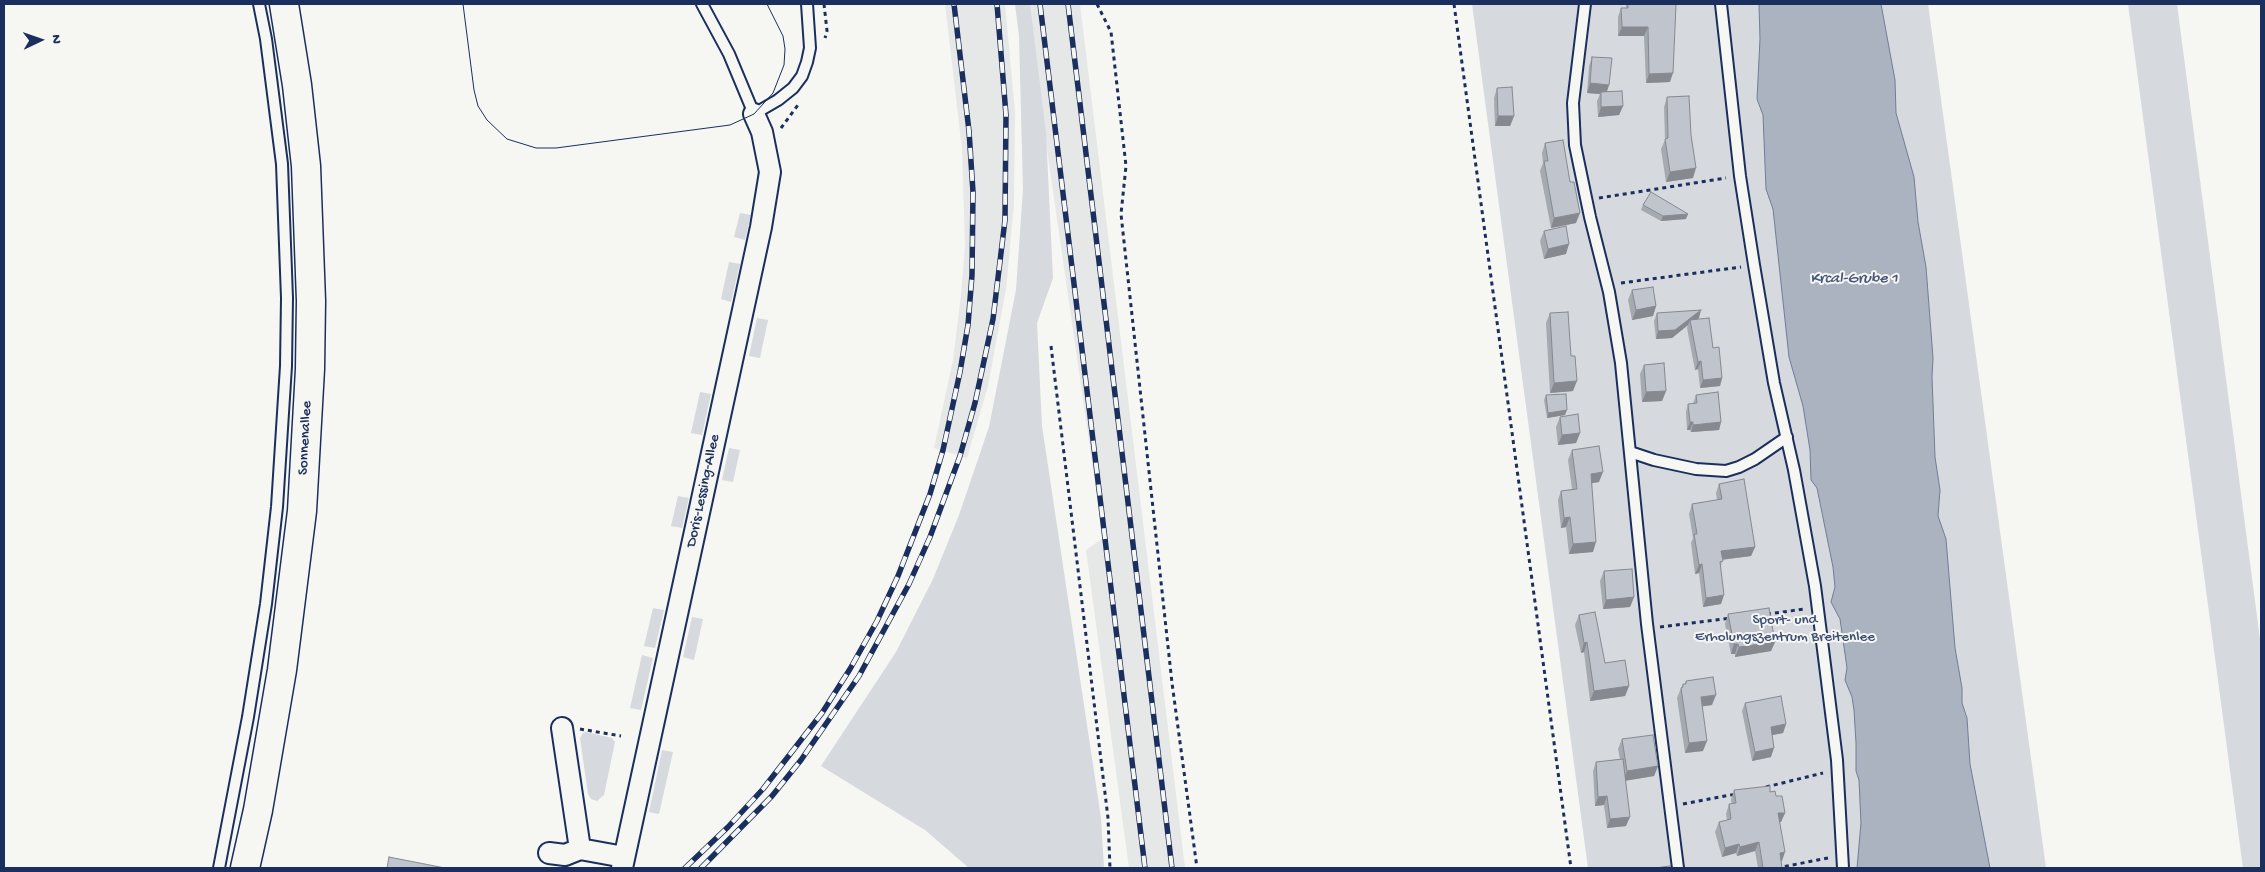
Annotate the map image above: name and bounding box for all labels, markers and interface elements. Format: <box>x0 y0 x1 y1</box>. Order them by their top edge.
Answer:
north arrow <box>15 15 65 65</box>
text: N <box>47 34 64 44</box>
water label: Krcal-Grube 1 <box>1810 270 1898 290</box>
street label: Sonnenallee <box>295 400 317 476</box>
street label: Doris-Lessing-Allee <box>683 433 725 549</box>
park label: Sport- und Erholungszentrum Breitenlee <box>1695 612 1875 647</box>

